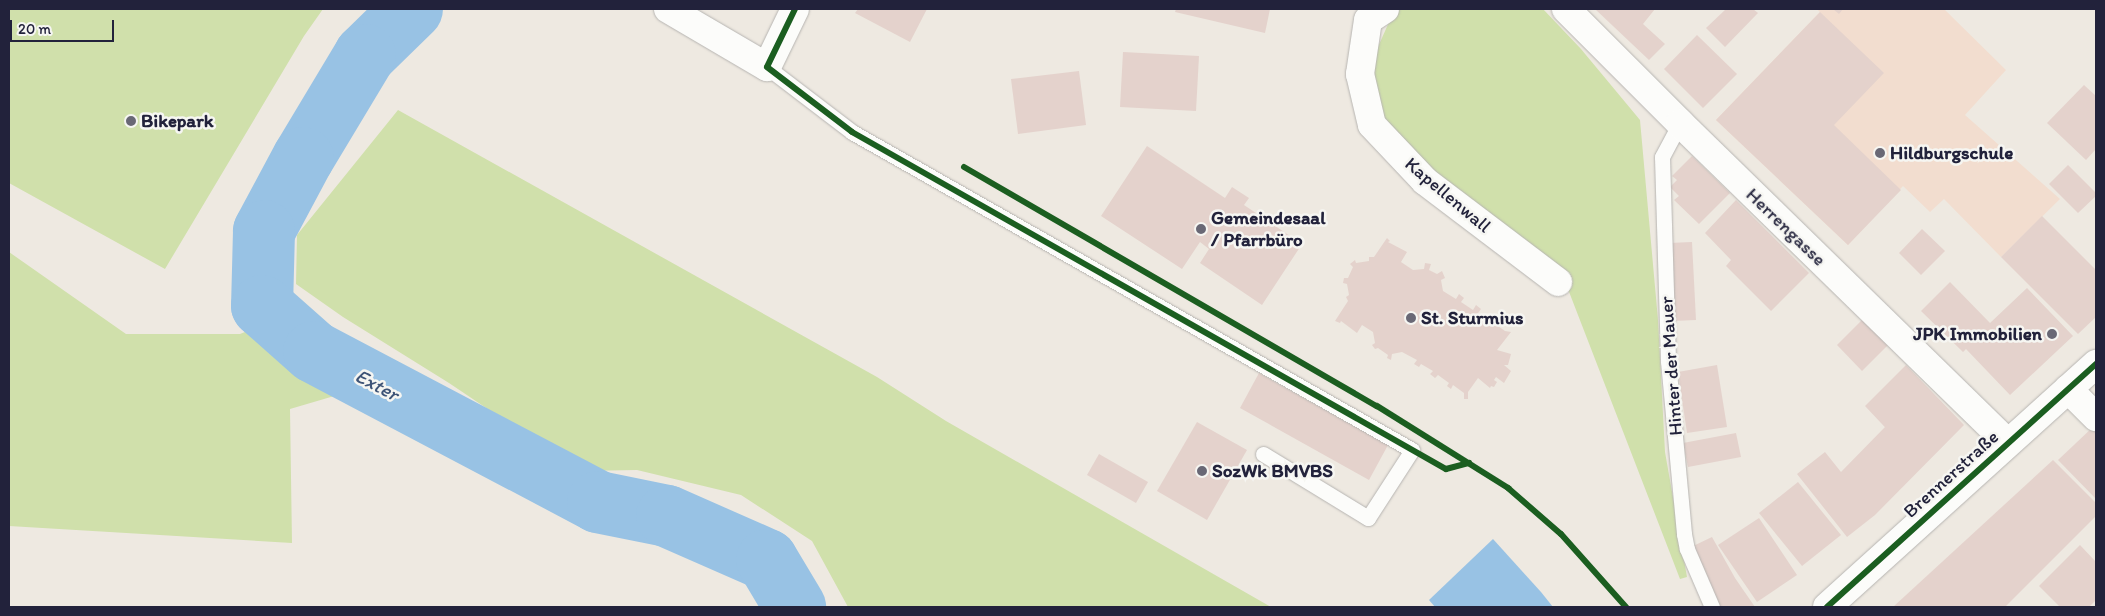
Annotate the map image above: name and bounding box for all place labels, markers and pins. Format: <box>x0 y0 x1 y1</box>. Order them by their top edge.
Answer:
place label: Bikepark <box>141 110 214 132</box>
marker: Bikepark <box>125 115 137 127</box>
place label: Hildburgschule <box>1890 142 2013 164</box>
marker: Hildburgschule <box>1874 147 1886 159</box>
place label: Gemeindesaal / Pfarrbüro <box>1211 207 1326 251</box>
marker: Gemeindesaal / Pfarrbüro <box>1195 223 1207 235</box>
place label: St. Sturmius <box>1421 307 1523 329</box>
marker: St. Sturmius <box>1405 312 1417 324</box>
place label: JPK Immobilien <box>1913 323 2042 345</box>
marker: JPK Immobilien <box>2046 328 2058 340</box>
place label: SozWk BMVBS <box>1212 460 1333 482</box>
marker: SozWk BMVBS <box>1196 465 1208 477</box>

